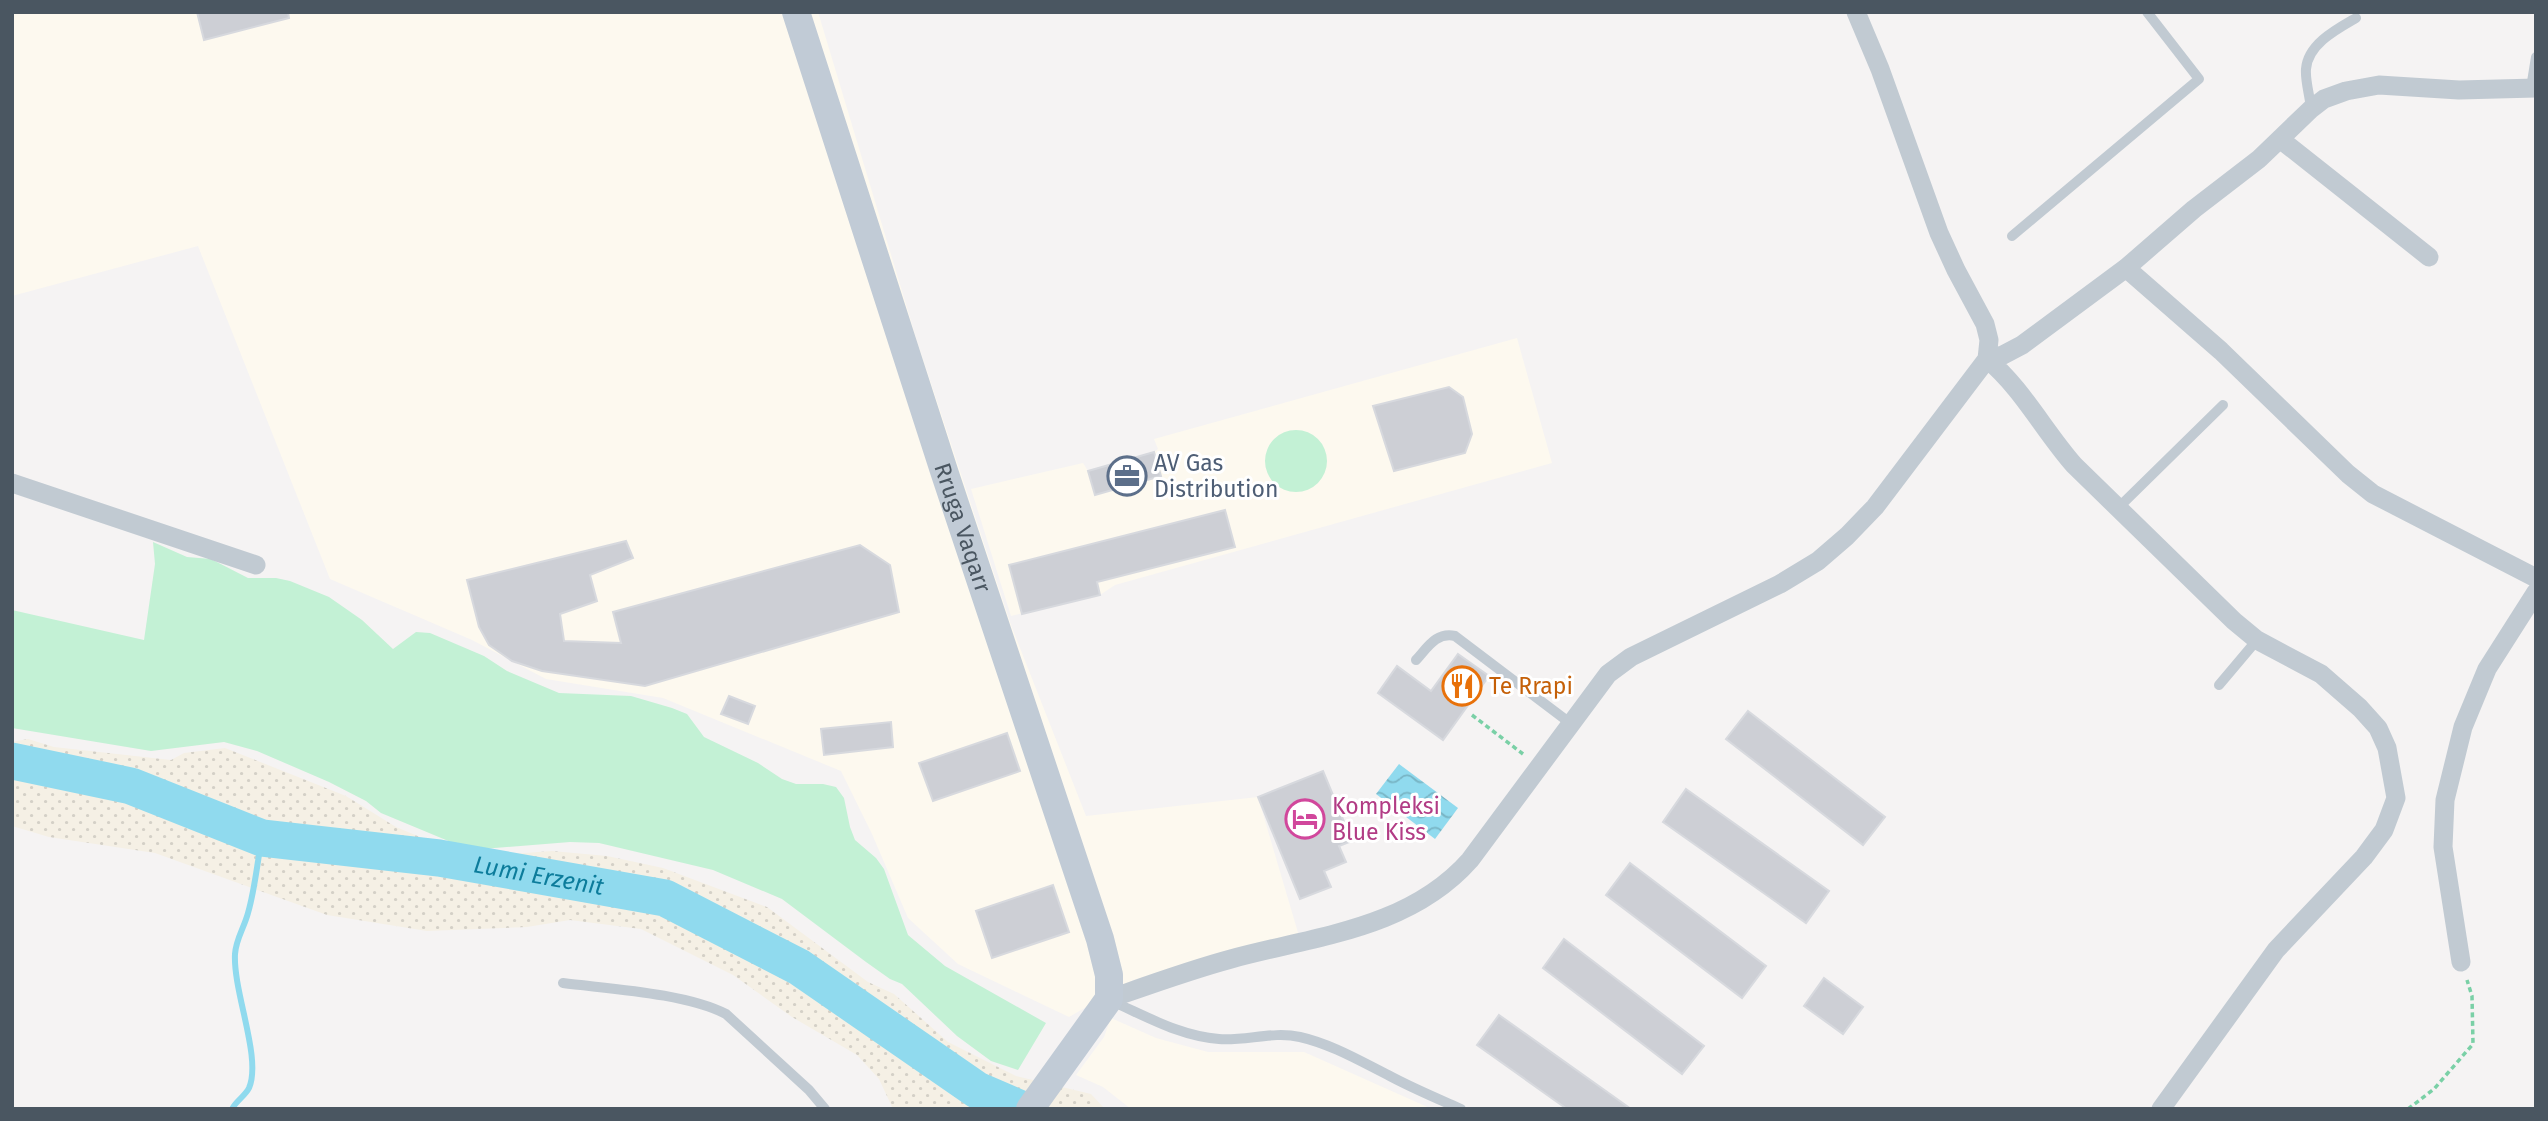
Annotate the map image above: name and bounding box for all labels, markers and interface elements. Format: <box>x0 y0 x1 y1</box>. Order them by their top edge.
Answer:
place label: AV Gas Distribution <box>1154 449 1278 503</box>
office icon: AV Gas Distribution <box>1106 455 1148 497</box>
street label: Rruga Vaqarr <box>928 459 998 596</box>
restaurant icon: Te Rrapi <box>1441 665 1483 707</box>
place label: Te Rrapi <box>1489 672 1573 700</box>
place label: Kompleksi Blue Kiss <box>1332 792 1440 846</box>
hotel icon: Kompleksi Blue Kiss <box>1284 798 1326 840</box>
water label: Lumi Erzenit <box>471 850 607 901</box>

